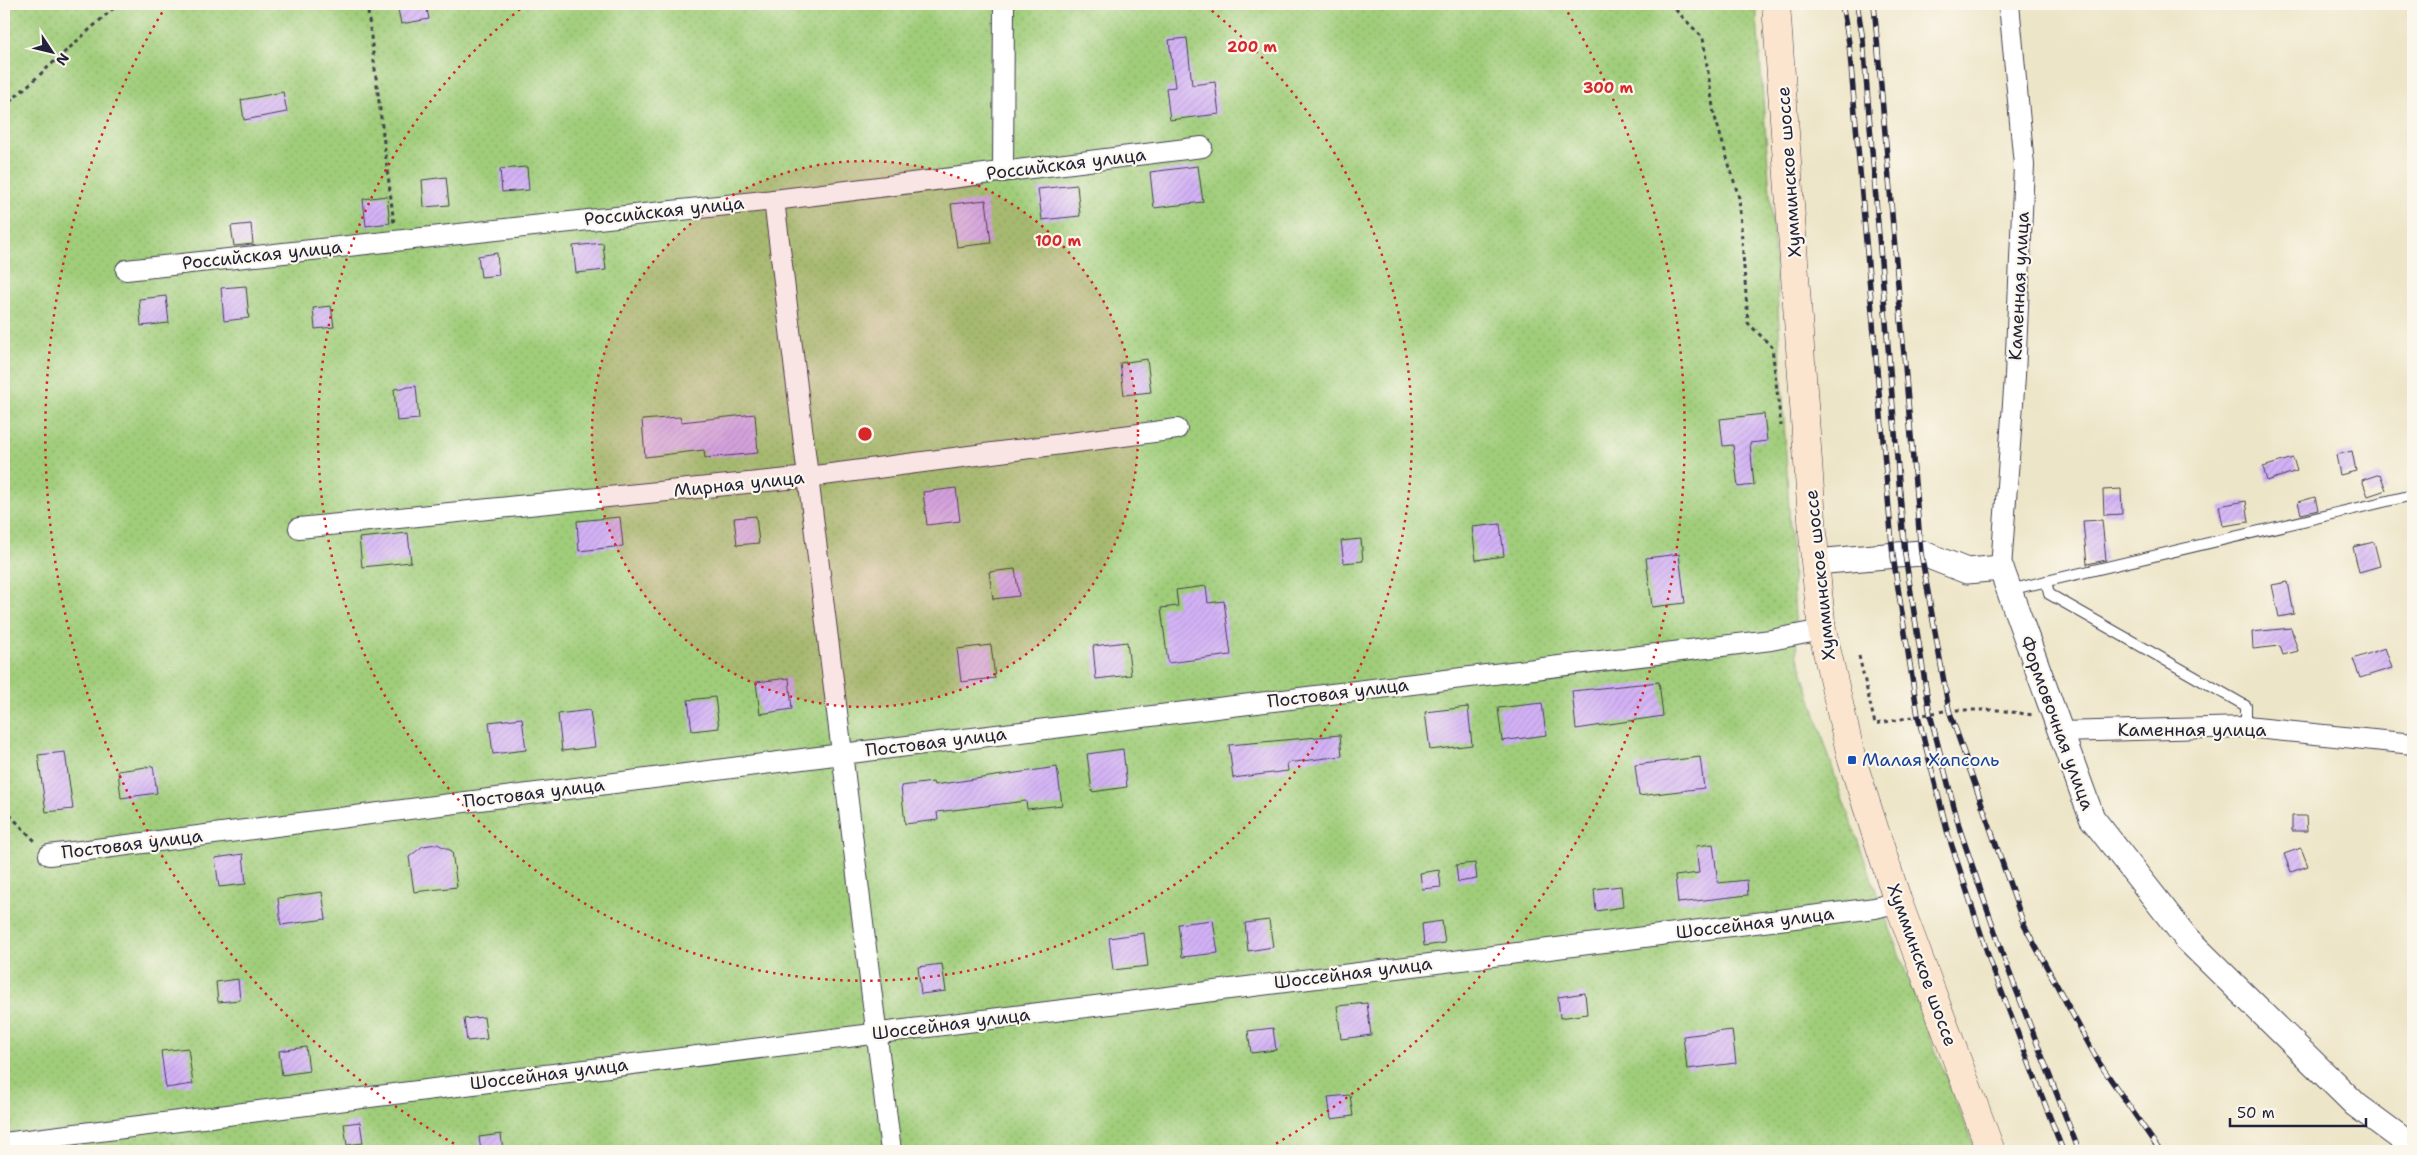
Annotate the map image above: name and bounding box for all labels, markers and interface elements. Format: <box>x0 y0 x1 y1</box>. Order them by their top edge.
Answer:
north arrow <box>28 28 78 78</box>
text: 200 m <box>1227 37 1277 57</box>
text: N <box>52 50 73 69</box>
text: 300 m <box>1583 78 1633 98</box>
street label: Хумминское шоссе <box>1771 86 1807 258</box>
street label: Российская улица <box>985 142 1147 186</box>
street label: Российская улица <box>583 191 745 231</box>
street label: Каменная улица <box>2003 211 2035 361</box>
text: 100 m <box>1035 231 1081 251</box>
street label: Российская улица <box>181 235 343 275</box>
centre of rings <box>856 425 874 443</box>
street label: Мирная улица <box>672 465 806 503</box>
street label: Хумминское шоссе <box>1799 489 1841 661</box>
street label: Формовочная улица <box>2014 633 2100 813</box>
street label: Постовая улица <box>1266 672 1410 714</box>
street label: Каменная улица <box>2117 718 2267 742</box>
street label: Постовая улица <box>864 721 1008 763</box>
place label: Малая Хапсоль <box>1862 748 1999 772</box>
marker: Малая Хапсоль <box>1846 754 1858 766</box>
street label: Постовая улица <box>462 772 606 814</box>
street label: Постовая улица <box>60 823 204 865</box>
street label: Хумминское шоссе <box>1881 880 1963 1050</box>
street label: Шоссейная улица <box>1675 901 1835 945</box>
street label: Шоссейная улица <box>1273 951 1433 995</box>
street label: Шоссейная улица <box>871 1002 1031 1046</box>
street label: Шоссейная улица <box>469 1052 629 1096</box>
scale bar <box>2230 1095 2366 1127</box>
text: 50 m <box>2237 1103 2275 1123</box>

